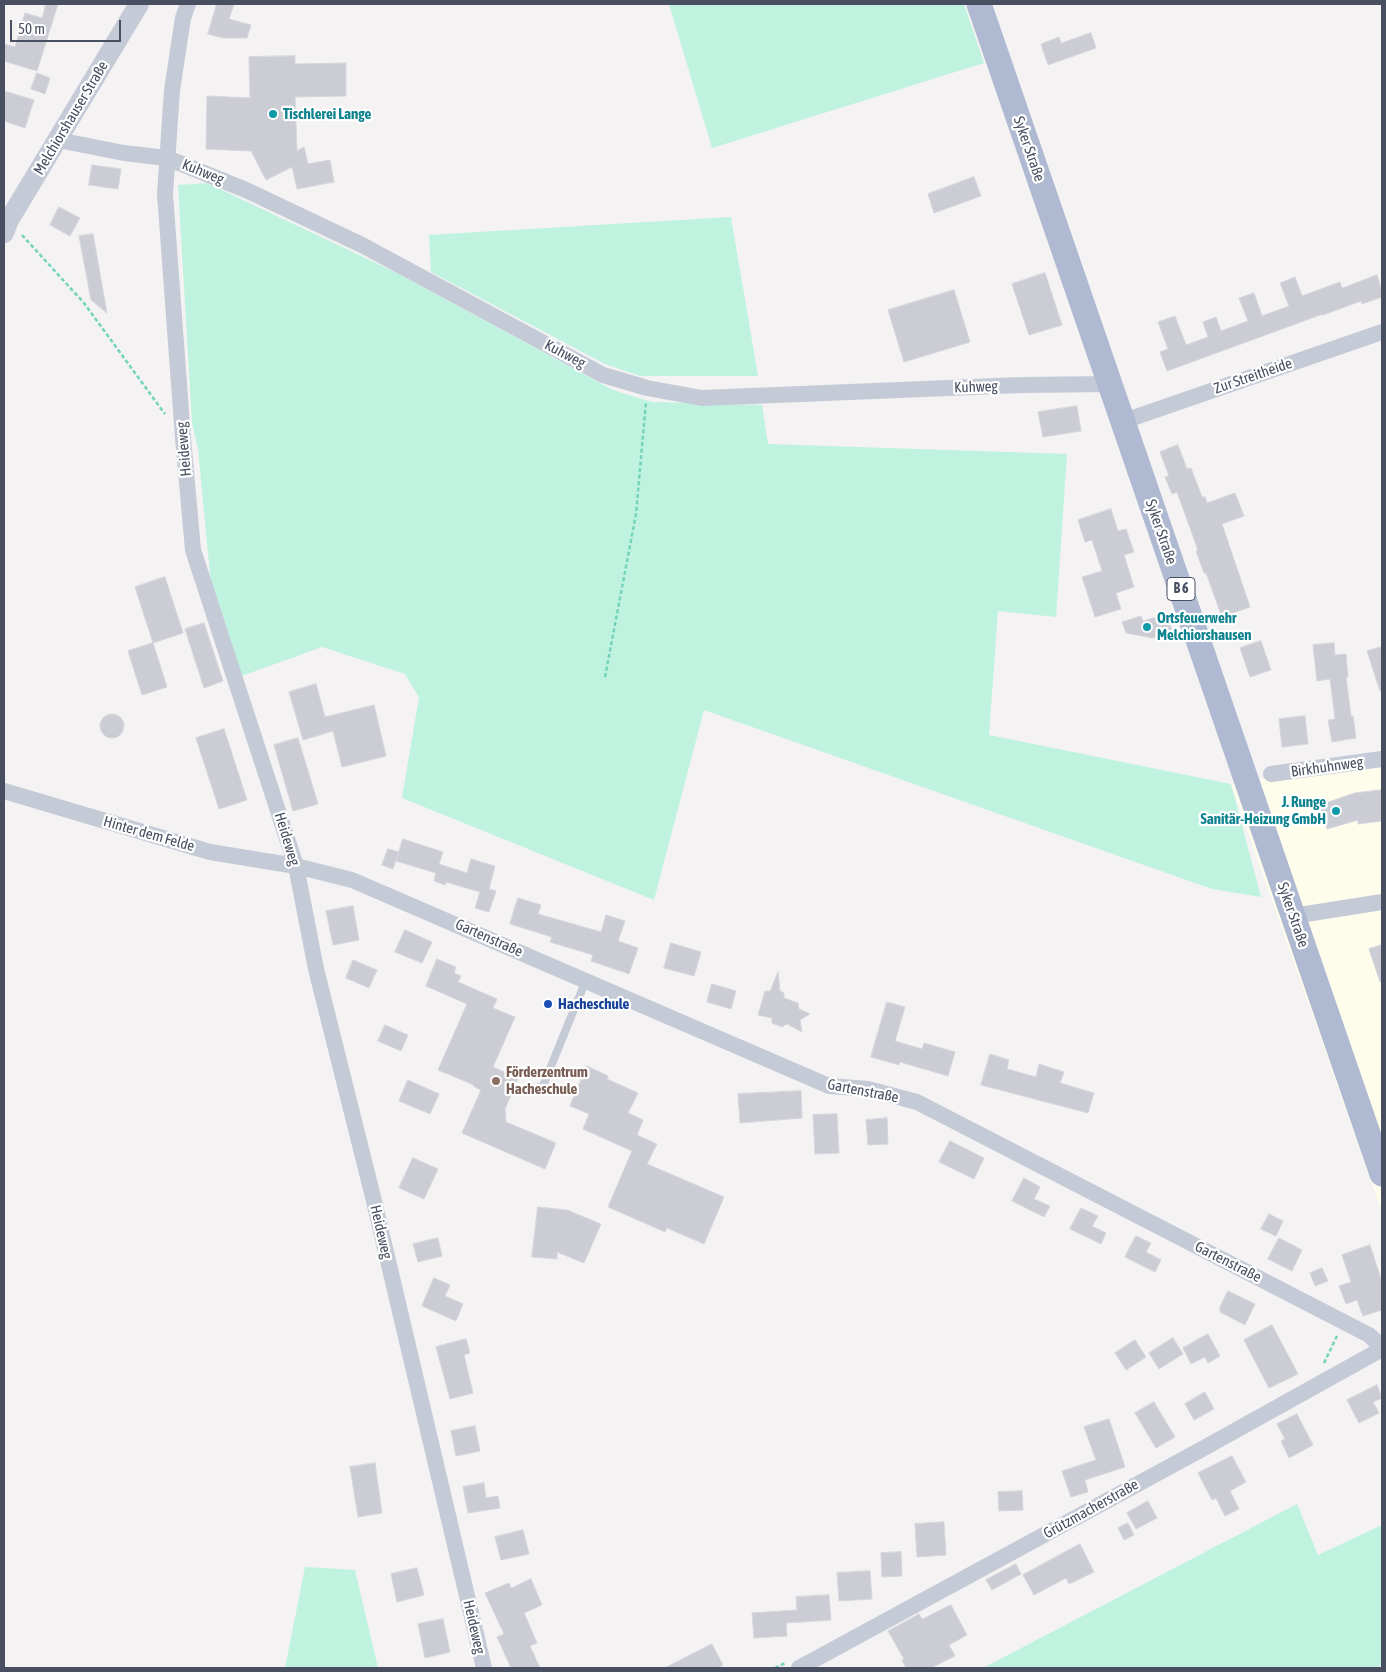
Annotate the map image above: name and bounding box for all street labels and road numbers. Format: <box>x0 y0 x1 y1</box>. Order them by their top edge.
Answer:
street label: Melchiorshauser Straße <box>30 58 112 178</box>
street label: Syker Straße <box>1010 114 1048 184</box>
street label: Kuhweg <box>179 155 227 189</box>
street label: Kuhweg <box>541 336 589 372</box>
street label: Zur Streitheide <box>1212 354 1294 398</box>
street label: Kuhweg <box>954 377 998 397</box>
street label: Heideweg <box>173 421 195 477</box>
street label: Syker Straße <box>1142 497 1180 567</box>
road number: B 6 <box>1167 578 1195 600</box>
street label: Birkhuhnweg <box>1290 753 1364 781</box>
street label: Heideweg <box>270 810 304 868</box>
street label: Hinter dem Felde <box>101 812 197 856</box>
street label: Syker Straße <box>1274 880 1312 950</box>
street label: Gartenstraße <box>452 915 526 961</box>
street label: Gartenstraße <box>826 1075 900 1107</box>
street label: Heideweg <box>366 1203 396 1261</box>
street label: Gartenstraße <box>1192 1238 1264 1286</box>
street label: Grützmacherstraße <box>1040 1475 1142 1543</box>
street label: Heideweg <box>459 1598 489 1656</box>

